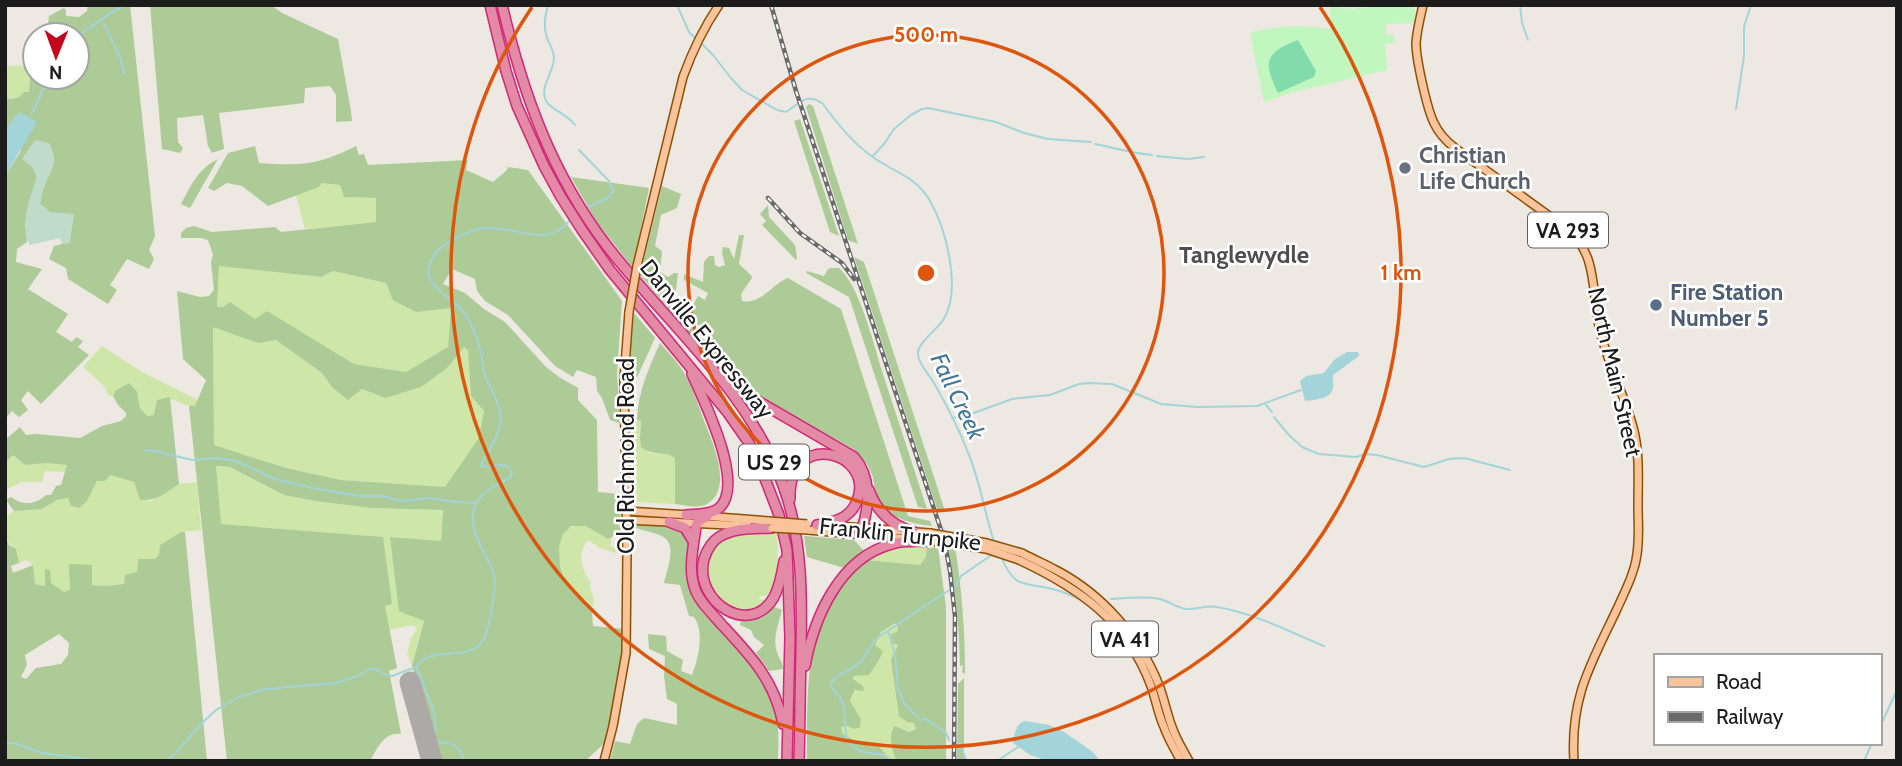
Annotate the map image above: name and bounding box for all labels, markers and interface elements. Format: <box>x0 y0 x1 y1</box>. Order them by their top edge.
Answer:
north arrow <box>21 21 91 91</box>
text: 500 m <box>894 22 958 47</box>
text: N <box>49 61 63 84</box>
place label: Christian Life Church <box>1419 141 1531 195</box>
marker: Christian Life Church <box>1397 160 1413 176</box>
road number: VA 293 <box>1528 212 1608 247</box>
district label: Tanglewydle <box>1179 240 1309 269</box>
street label: Danville Expressway <box>634 254 780 425</box>
text: 1 km <box>1381 260 1421 285</box>
centre of rings <box>914 261 938 285</box>
place label: Fire Station Number 5 <box>1670 278 1783 332</box>
street label: North Main Street <box>1582 285 1648 460</box>
marker: Fire Station Number 5 <box>1648 297 1664 313</box>
water label: Fall Creek <box>925 348 992 445</box>
street label: Old Richmond Road <box>612 358 640 554</box>
road number: US 29 <box>739 444 809 480</box>
street label: Franklin Turnpike <box>818 512 982 556</box>
road number: VA 41 <box>1092 622 1158 656</box>
legend <box>1654 654 1881 745</box>
text: Road <box>1716 669 1762 694</box>
text: Railway <box>1716 704 1784 729</box>

